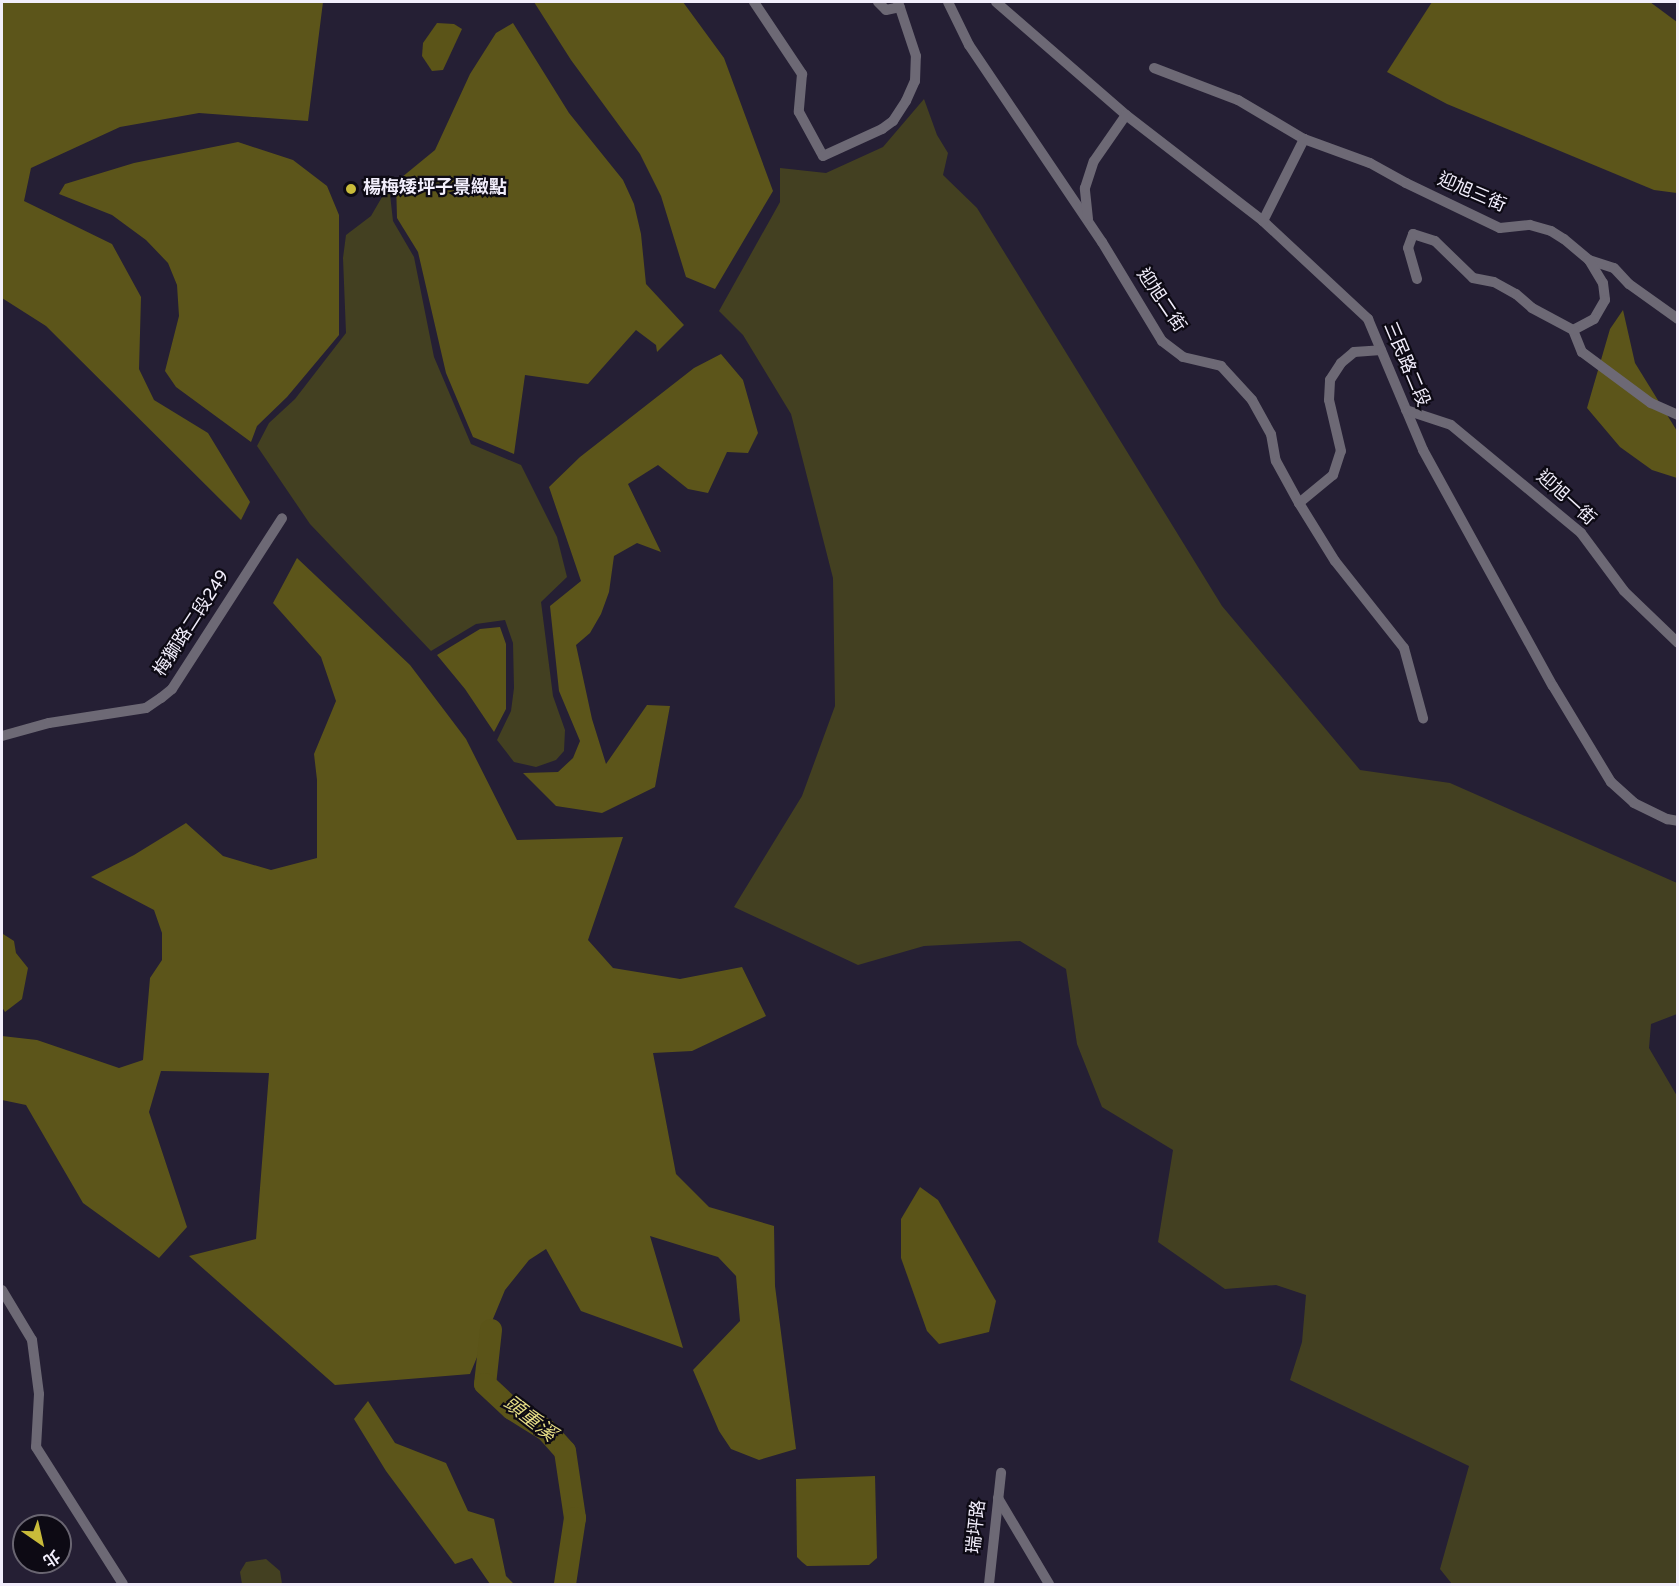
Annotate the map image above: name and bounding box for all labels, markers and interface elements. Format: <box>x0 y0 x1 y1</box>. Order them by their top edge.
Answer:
street label: 迎旭三街 <box>1434 170 1508 218</box>
place label: 楊梅矮坪子景緻點 <box>363 178 507 200</box>
marker: 楊梅矮坪子景緻點 <box>344 182 358 196</box>
street label: 迎旭二街 <box>1131 265 1189 337</box>
street label: 三民路二段 <box>1377 319 1433 411</box>
street label: 迎旭一街 <box>1531 467 1599 531</box>
street label: 梅獅路二段249 <box>151 567 235 681</box>
water label: 頭重溪 <box>498 1392 560 1448</box>
street label: 瑞坪路 <box>964 1499 992 1555</box>
north arrow <box>12 1514 72 1574</box>
text: 北 <box>39 1544 63 1570</box>

